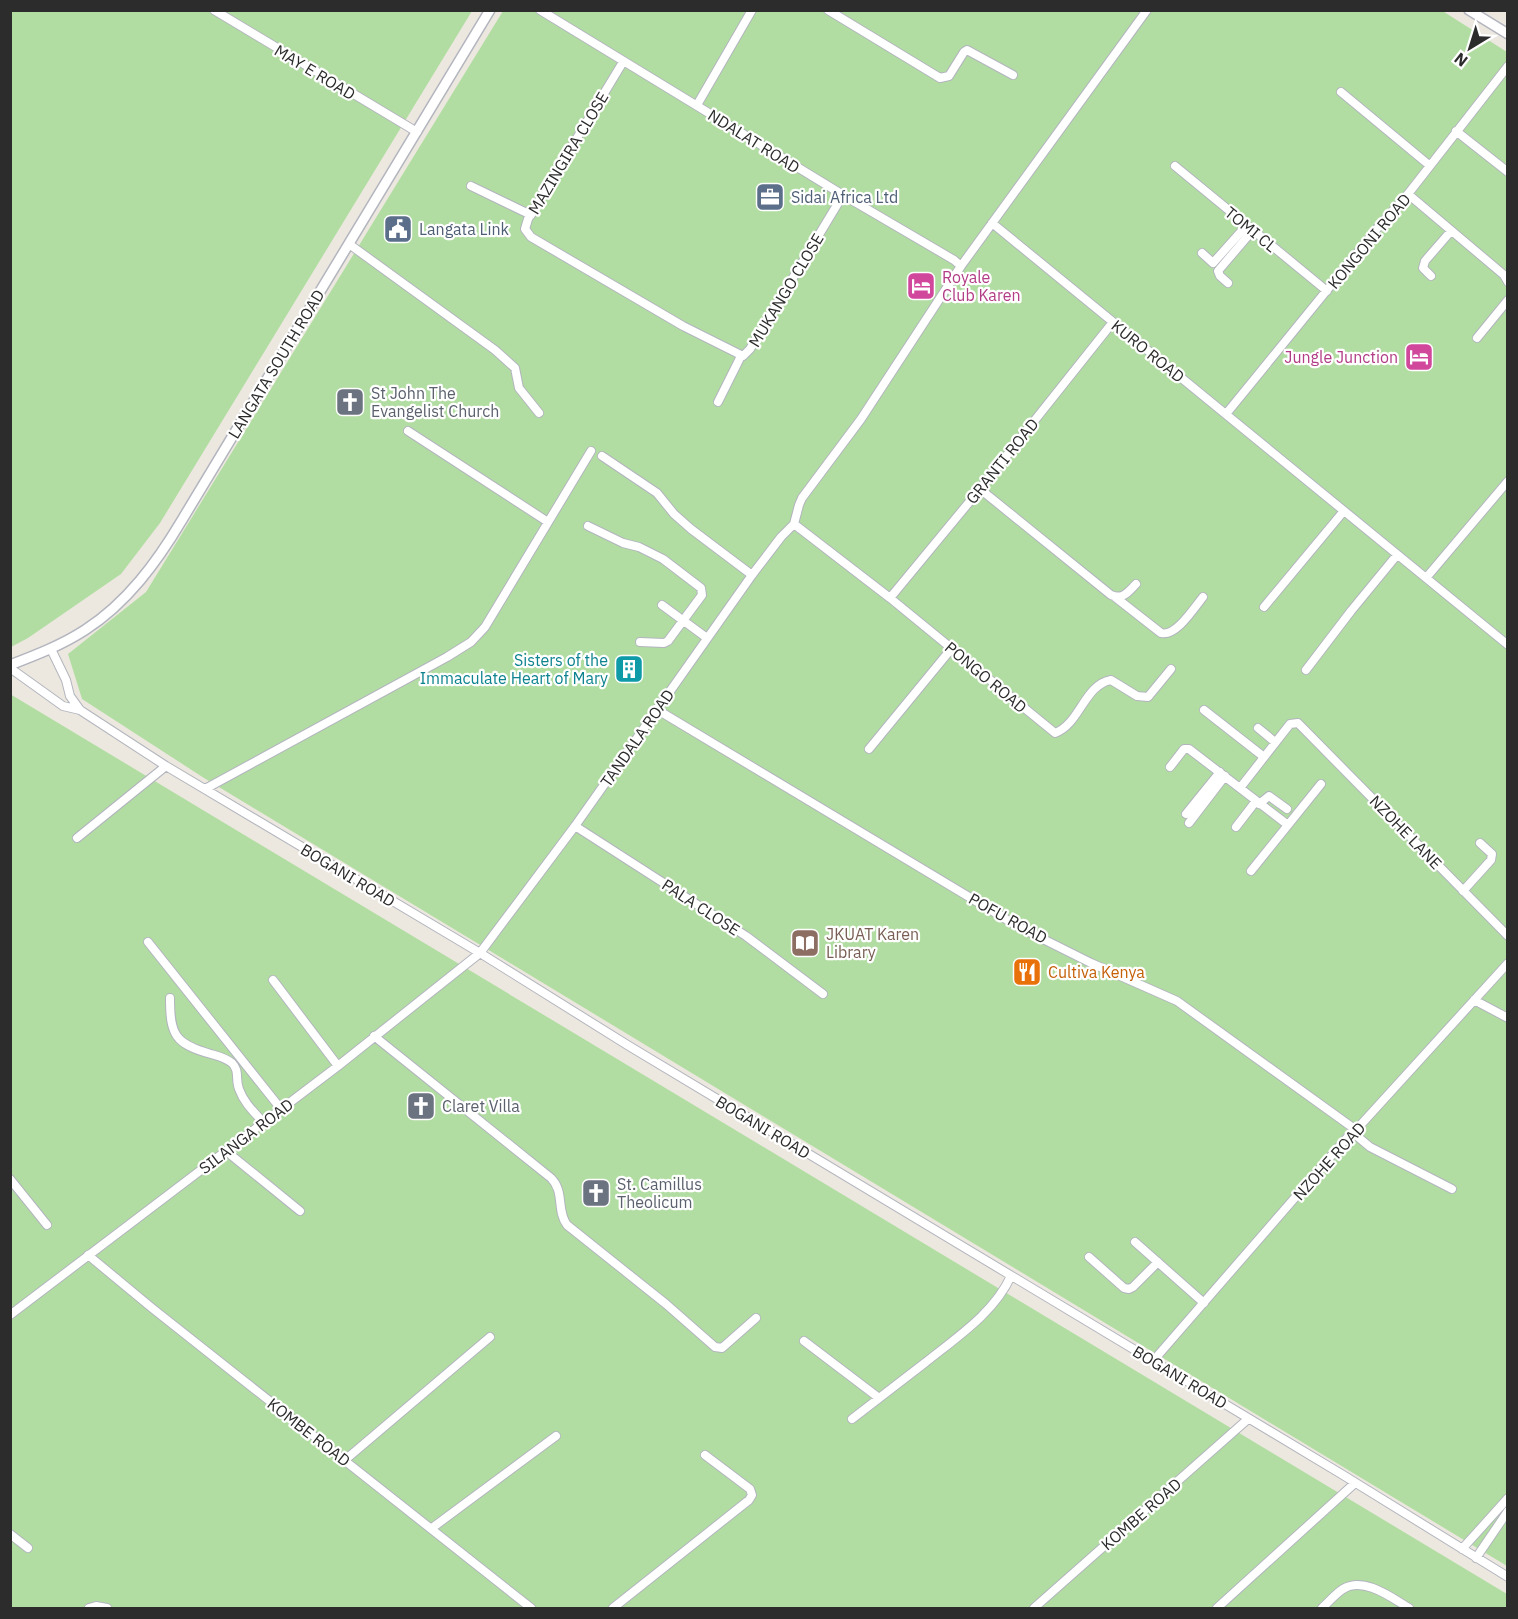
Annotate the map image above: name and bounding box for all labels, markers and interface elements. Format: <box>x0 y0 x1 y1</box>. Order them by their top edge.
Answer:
north arrow <box>1440 18 1500 78</box>
street label: MAY E ROAD <box>271 40 359 104</box>
text: N <box>1450 48 1471 71</box>
street label: MAZINGIRA CLOSE <box>524 88 612 218</box>
street label: NDALAT ROAD <box>704 105 804 177</box>
office icon: Sidai Africa Ltd <box>754 181 786 213</box>
place label: Sidai Africa Ltd <box>791 187 898 207</box>
street label: KONGONI ROAD <box>1323 189 1415 293</box>
street label: TOMI CL <box>1221 202 1281 256</box>
public building icon: Langata Link <box>382 213 414 245</box>
place label: Langata Link <box>419 219 510 239</box>
street label: MUKANGO CLOSE <box>744 229 828 351</box>
place label: Royale Club Karen <box>942 267 1021 305</box>
hotel icon: Royale Club Karen <box>905 270 937 302</box>
street label: LANGATA SOUTH ROAD <box>224 286 328 442</box>
street label: KURO ROAD <box>1107 315 1189 387</box>
hotel icon: Jungle Junction <box>1403 341 1435 373</box>
place label: Jungle Junction <box>1284 347 1398 367</box>
place label: St John The Evangelist Church <box>371 383 499 421</box>
church icon: St John The Evangelist Church <box>334 386 366 418</box>
street label: GRANTI ROAD <box>961 414 1043 508</box>
street label: PONGO ROAD <box>941 637 1031 717</box>
place label: Sisters of the Immaculate Heart of Mary <box>420 650 608 688</box>
building icon: Sisters of the Immaculate Heart of Mary <box>613 653 645 685</box>
street label: TANDALA ROAD <box>596 685 678 791</box>
street label: NZOHE LANE <box>1366 791 1446 873</box>
street label: BOGANI ROAD <box>297 839 399 911</box>
street label: PALA CLOSE <box>658 874 744 940</box>
street label: POFU ROAD <box>965 888 1051 948</box>
place label: JKUAT Karen Library <box>826 924 919 962</box>
library icon: JKUAT Karen Library <box>789 927 821 959</box>
restaurant icon: Cultiva Kenya <box>1011 956 1043 988</box>
place label: Cultiva Kenya <box>1048 962 1145 982</box>
church icon: Claret Villa <box>405 1090 437 1122</box>
street label: BOGANI ROAD <box>712 1091 814 1163</box>
street label: SILANGA ROAD <box>195 1094 297 1178</box>
place label: Claret Villa <box>442 1096 520 1116</box>
street label: NZOHE ROAD <box>1289 1118 1369 1204</box>
place label: St. Camillus Theolicum <box>617 1174 702 1212</box>
church icon: St. Camillus Theolicum <box>580 1177 612 1209</box>
street label: BOGANI ROAD <box>1129 1341 1231 1413</box>
street label: KOMBE ROAD <box>264 1393 354 1471</box>
street label: KOMBE ROAD <box>1097 1474 1185 1554</box>

